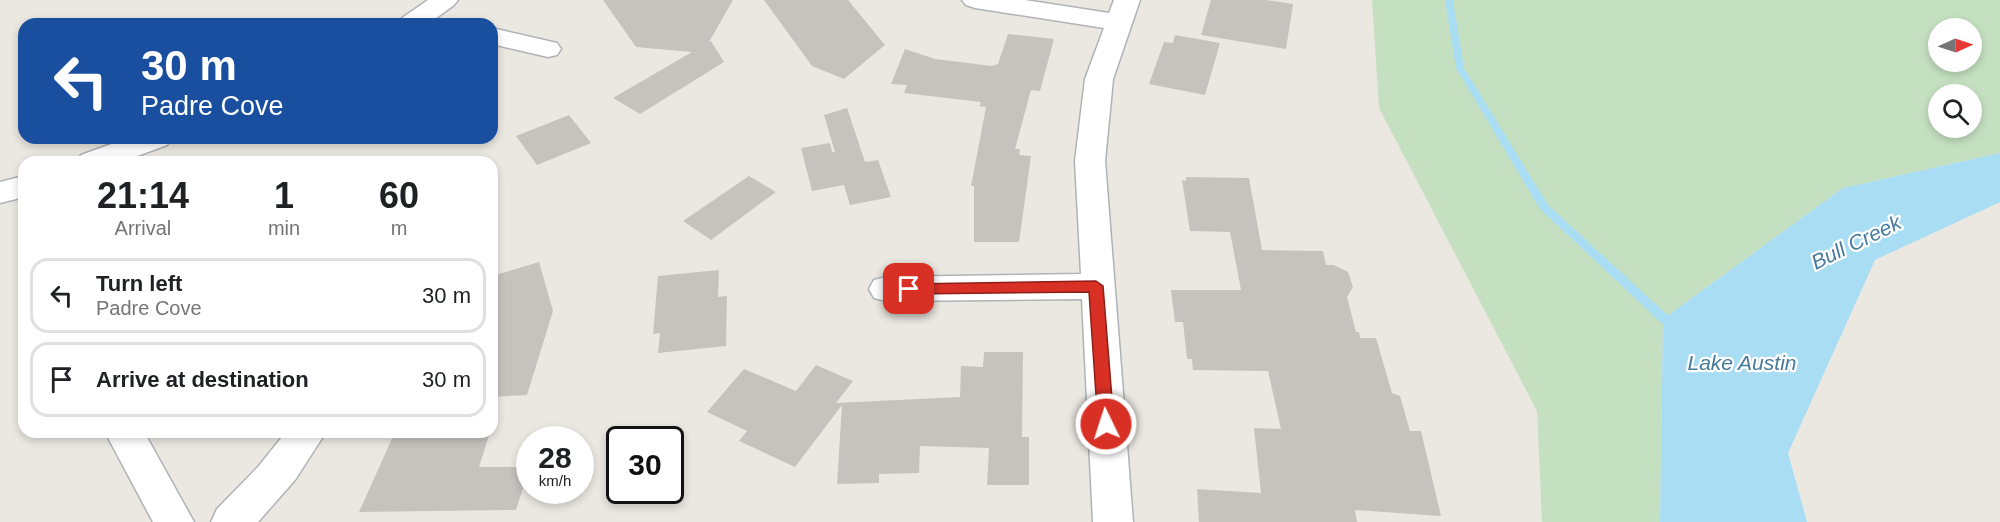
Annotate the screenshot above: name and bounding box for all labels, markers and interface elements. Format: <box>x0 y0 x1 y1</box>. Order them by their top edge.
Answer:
north arrow <box>1928 18 1982 72</box>
map controls <box>1928 18 1982 138</box>
icon: left <box>42 42 120 120</box>
text: 30 m <box>141 42 237 89</box>
button: search <box>1928 84 1982 138</box>
text: Padre Cove <box>141 91 284 121</box>
text: 21:14 <box>97 175 189 216</box>
text: 1 <box>274 175 294 216</box>
text: 60 <box>379 175 419 216</box>
water label: Bull Creek <box>1807 210 1906 274</box>
text: Arrival <box>115 217 171 239</box>
text: min <box>268 217 300 239</box>
text: m <box>391 217 407 239</box>
pin <box>883 263 934 314</box>
text: Turn left <box>96 271 182 296</box>
icon: arrive <box>892 272 925 305</box>
icon: left <box>45 279 78 312</box>
text: 30 m <box>422 283 471 308</box>
text: Padre Cove <box>96 297 202 319</box>
water label: Lake Austin <box>1688 351 1796 374</box>
icon: arrive <box>45 363 78 396</box>
text: Arrive at destination <box>96 367 309 392</box>
text: 30 m <box>422 367 471 392</box>
position arrow <box>1074 392 1138 456</box>
speed limit sign: 30 <box>606 426 684 504</box>
text: 28 <box>538 441 572 474</box>
text: km/h <box>539 472 571 489</box>

